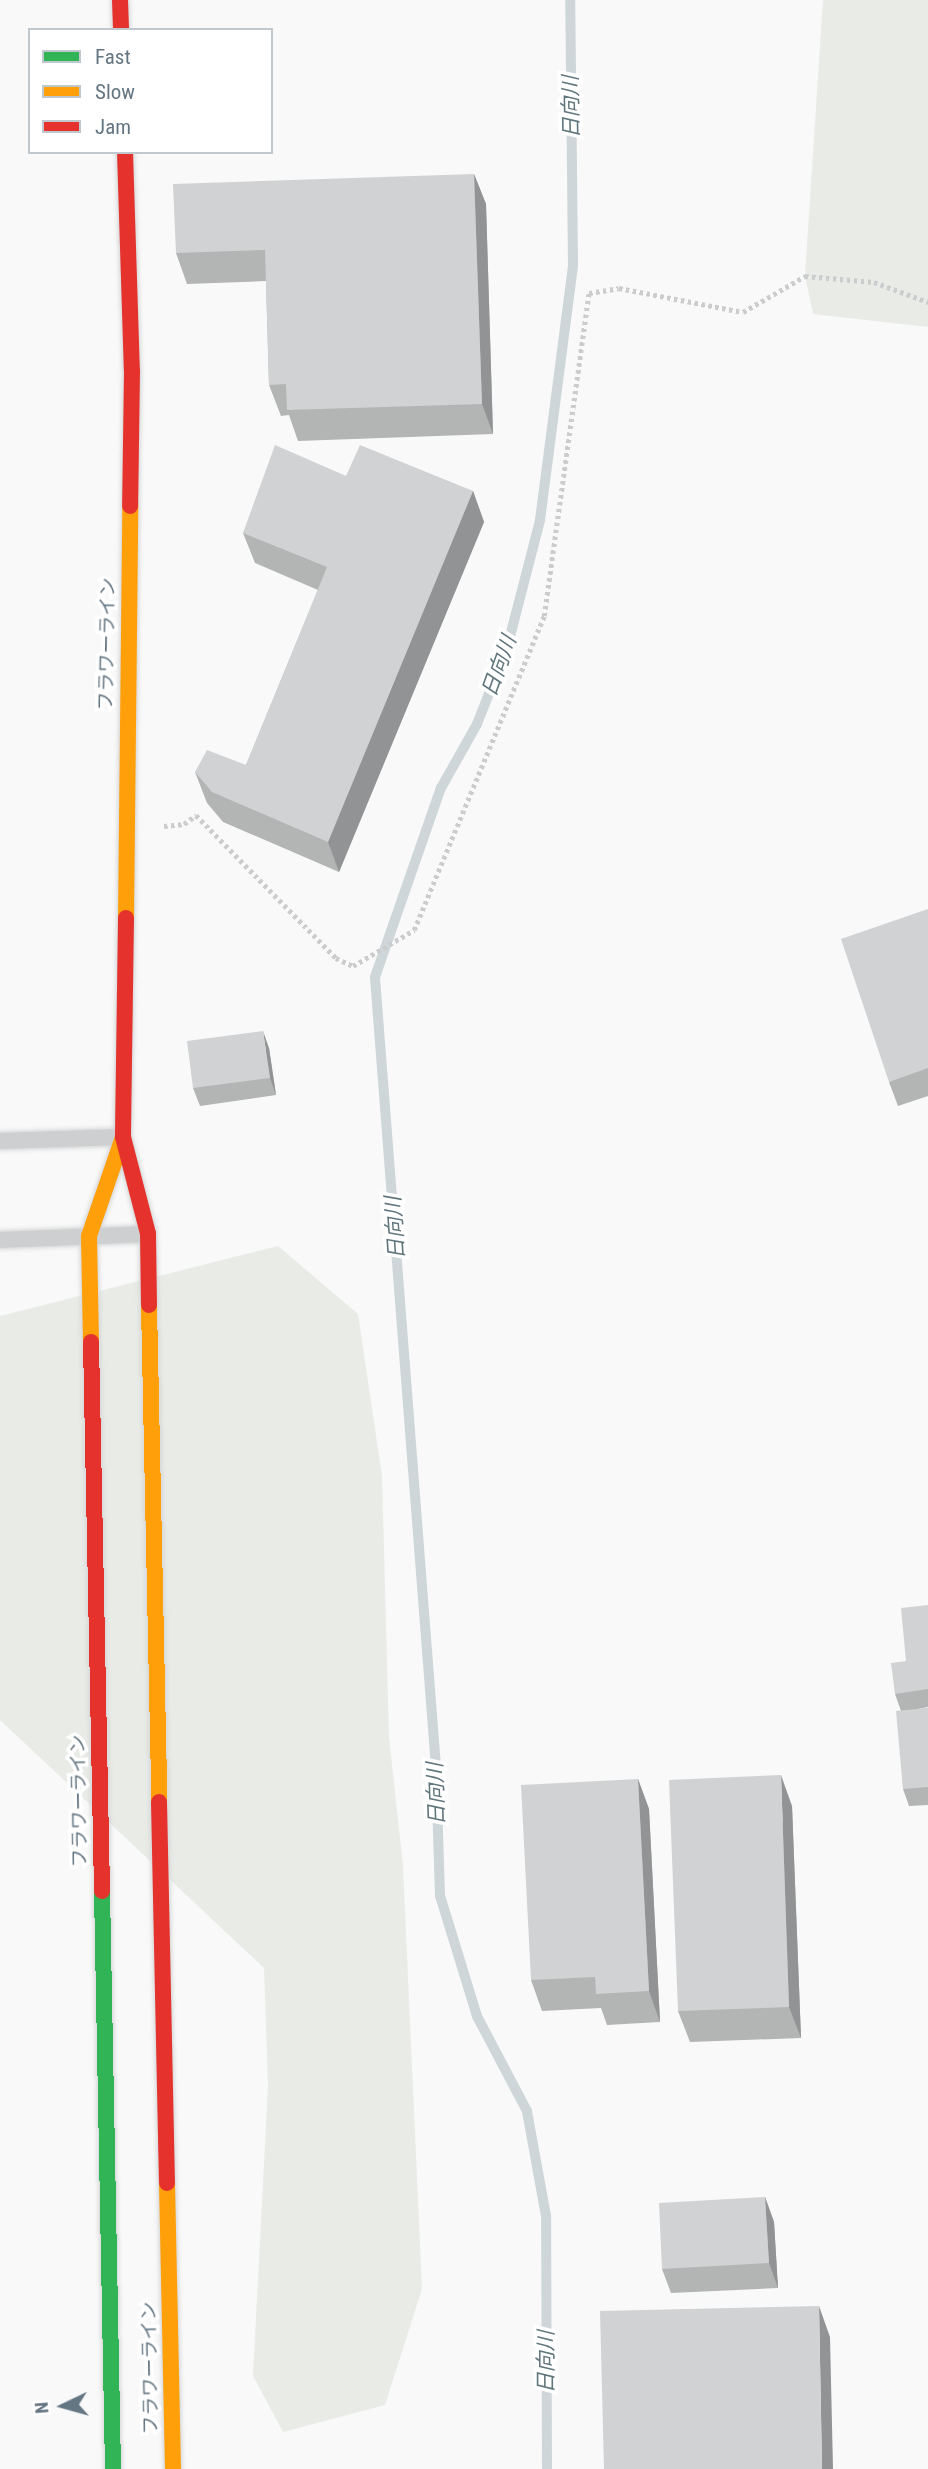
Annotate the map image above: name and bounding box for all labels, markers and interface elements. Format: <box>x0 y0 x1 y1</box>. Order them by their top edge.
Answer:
legend <box>28 28 273 154</box>
text: Fast <box>95 45 131 69</box>
water label: 日向川 <box>558 75 584 139</box>
text: Slow <box>95 80 135 104</box>
text: Jam <box>95 115 131 139</box>
street label: フラワーライン <box>94 577 120 711</box>
water label: 日向川 <box>476 632 522 700</box>
water label: 日向川 <box>380 1196 410 1260</box>
street label: フラワーライン <box>66 1734 92 1868</box>
water label: 日向川 <box>422 1762 450 1826</box>
street label: フラワーライン <box>137 2301 163 2435</box>
water label: 日向川 <box>533 2331 559 2393</box>
north arrow <box>28 2371 98 2441</box>
text: N <box>30 2401 54 2415</box>

